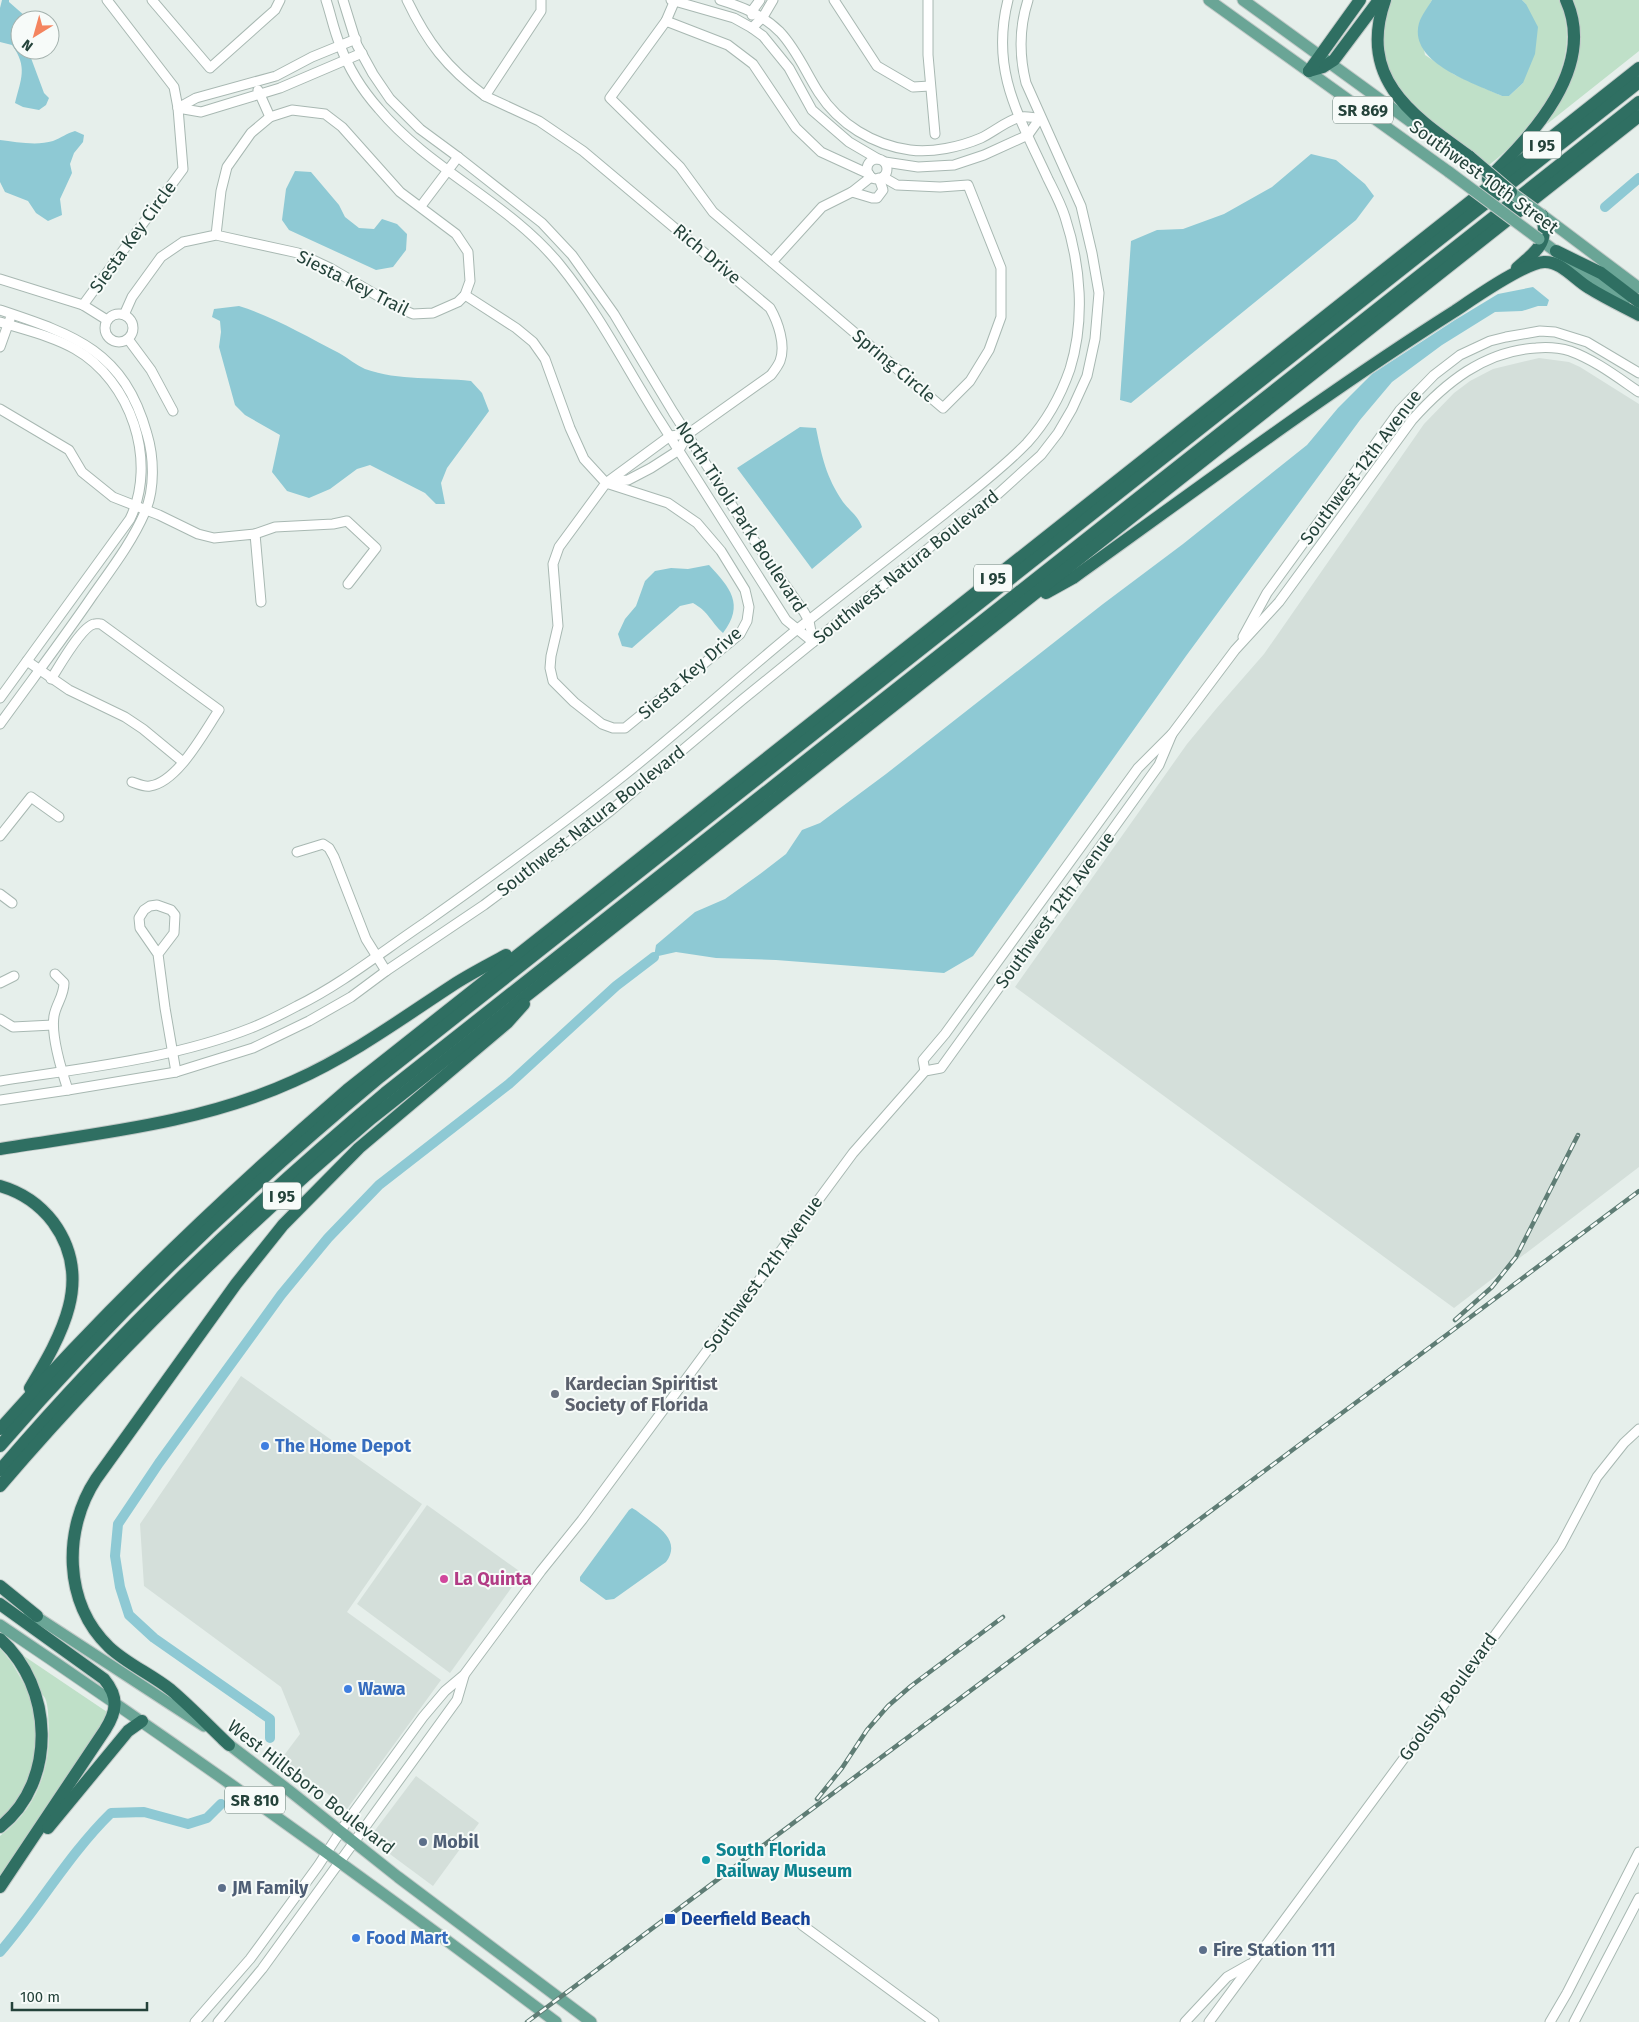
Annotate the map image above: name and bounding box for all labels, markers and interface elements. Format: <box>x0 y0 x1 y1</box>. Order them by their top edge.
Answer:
north arrow <box>10 10 60 60</box>
text: N <box>19 35 36 55</box>
road number: SR 869 <box>1333 96 1393 124</box>
street label: Southwest 10th Street <box>1405 116 1563 239</box>
road number: I 95 <box>1523 132 1561 158</box>
street label: Siesta Key Circle <box>85 177 181 297</box>
street label: Rich Drive <box>668 219 746 289</box>
street label: Siesta Key Trail <box>293 245 413 321</box>
street label: Spring Circle <box>848 325 940 407</box>
street label: Southwest 12th Avenue <box>1295 385 1427 549</box>
street label: North Tivoli Park Boulevard <box>671 418 811 616</box>
street label: Southwest Natura Boulevard <box>809 485 1003 649</box>
road number: I 95 <box>974 564 1012 592</box>
street label: Siesta Key Drive <box>634 622 746 724</box>
street label: Southwest Natura Boulevard <box>493 741 689 901</box>
street label: Southwest 12th Avenue <box>991 827 1119 993</box>
road number: I 95 <box>263 1182 301 1210</box>
street label: Southwest 12th Avenue <box>699 1191 827 1357</box>
place label: Kardecian Spiritist Society of Florida <box>565 1373 719 1416</box>
marker: Kardecian Spiritist Society of Florida <box>549 1388 561 1400</box>
place label: The Home Depot <box>275 1435 412 1457</box>
marker: The Home Depot <box>259 1440 271 1452</box>
place label: La Quinta <box>454 1568 532 1590</box>
marker: La Quinta <box>438 1573 450 1585</box>
street label: Goolsby Boulevard <box>1394 1629 1502 1765</box>
place label: Wawa <box>358 1678 406 1700</box>
marker: Wawa <box>342 1683 354 1695</box>
street label: West Hillsboro Boulevard <box>223 1715 399 1859</box>
road number: SR 810 <box>225 1786 285 1814</box>
place label: Mobil <box>433 1831 479 1853</box>
marker: Mobil <box>417 1836 429 1848</box>
place label: South Florida Railway Museum <box>716 1839 852 1882</box>
marker: South Florida Railway Museum <box>700 1854 712 1866</box>
place label: JM Family <box>231 1877 309 1899</box>
marker: JM Family <box>216 1882 228 1894</box>
place label: Deerfield Beach <box>681 1908 811 1930</box>
marker: Deerfield Beach <box>663 1912 677 1926</box>
place label: Food Mart <box>366 1927 449 1949</box>
marker: Food Mart <box>350 1932 362 1944</box>
place label: Fire Station 111 <box>1213 1939 1336 1961</box>
marker: Fire Station 111 <box>1197 1944 1209 1956</box>
scale bar <box>12 1980 148 2012</box>
text: 100 m <box>20 1988 60 2006</box>

